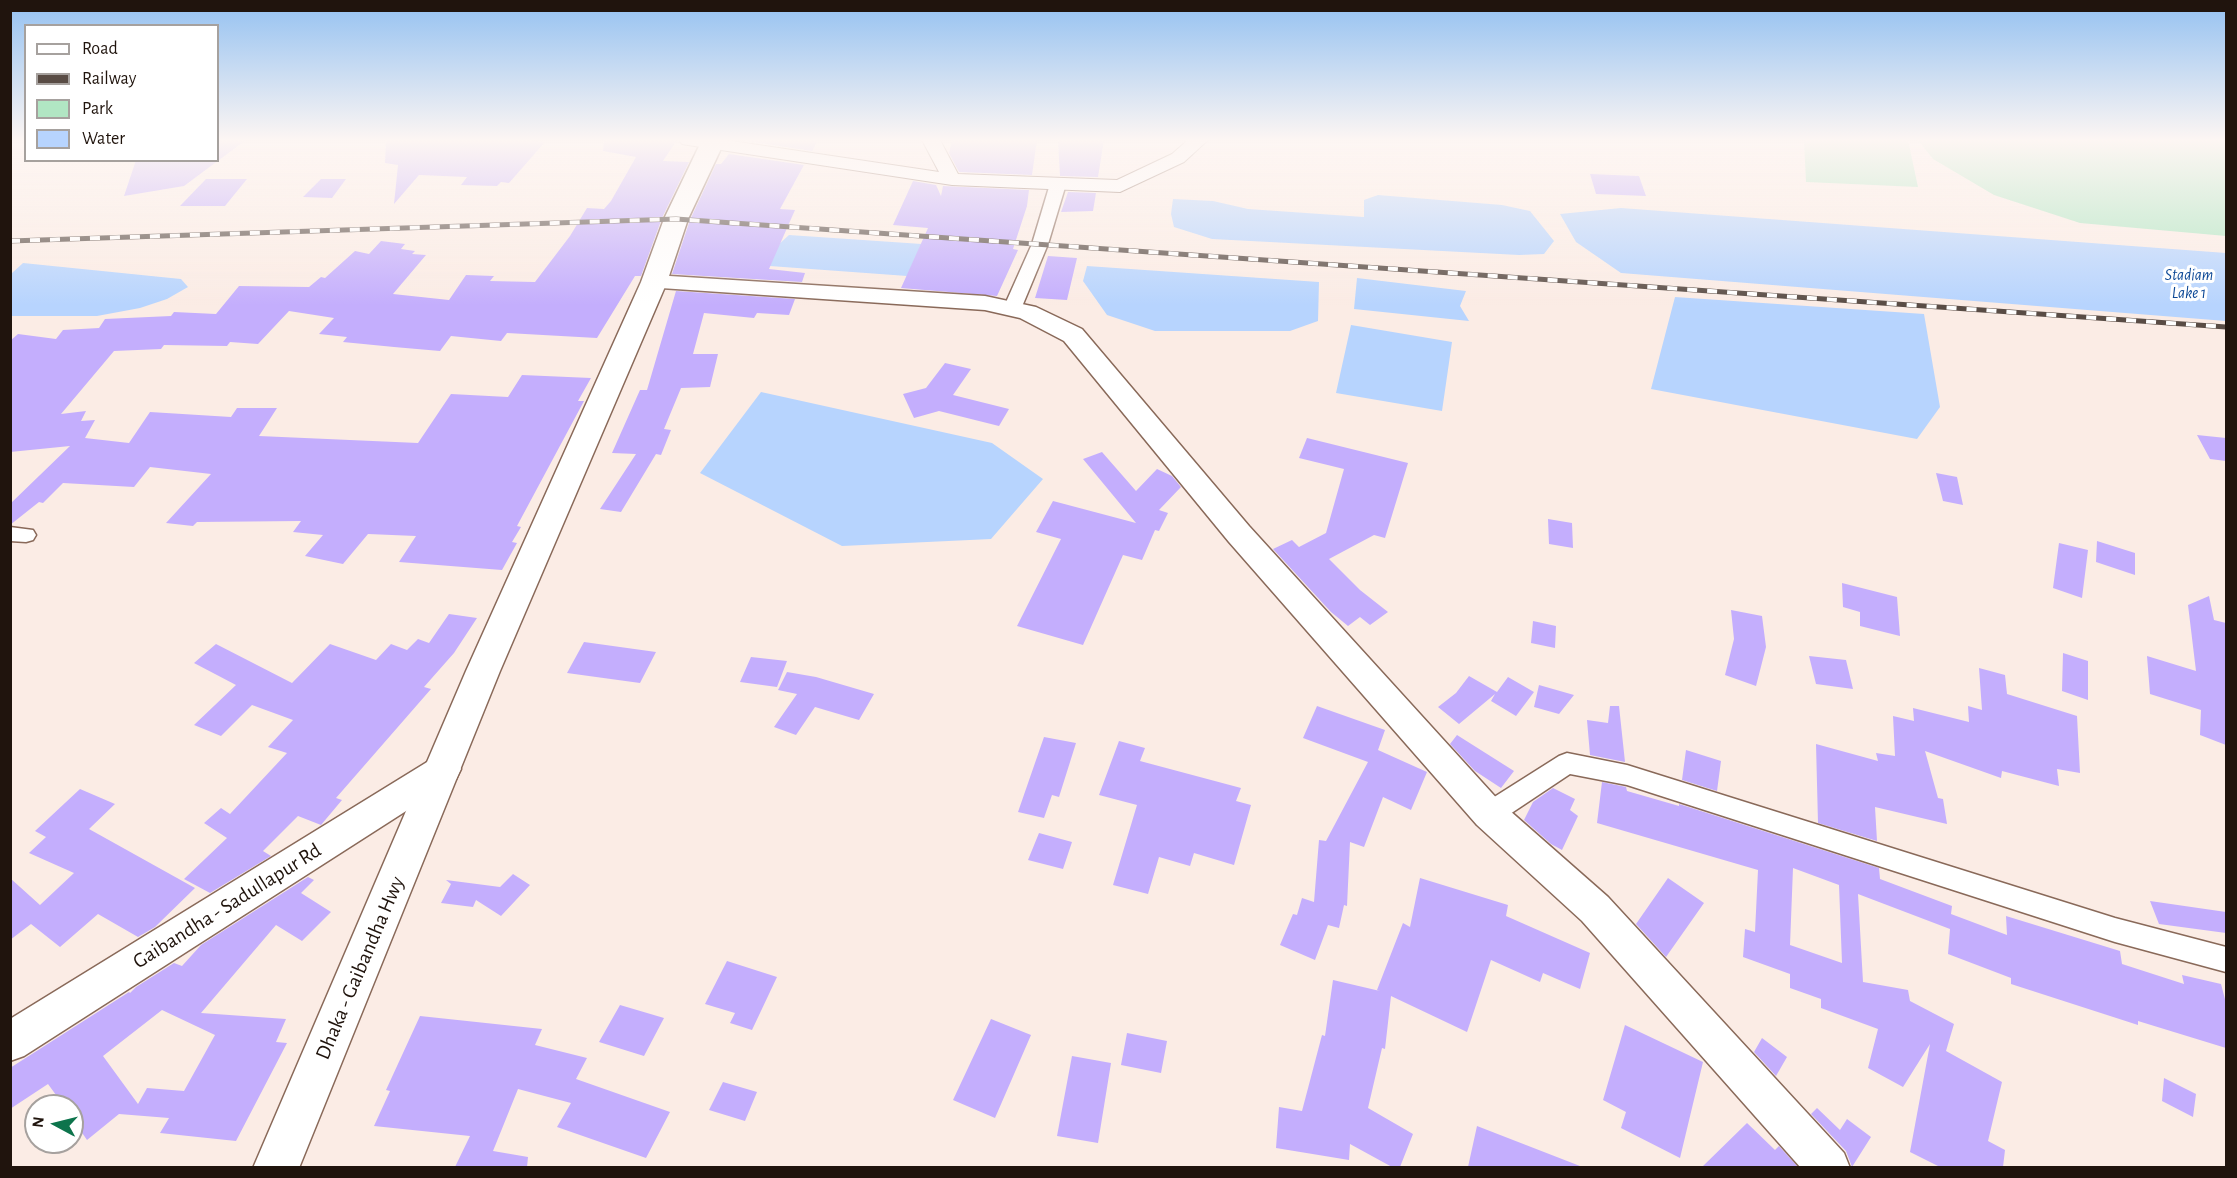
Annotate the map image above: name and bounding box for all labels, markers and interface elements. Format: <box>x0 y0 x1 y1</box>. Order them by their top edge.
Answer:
legend <box>24 24 219 162</box>
text: Road <box>82 40 118 58</box>
text: Railway <box>82 70 136 88</box>
text: Park <box>82 100 113 118</box>
text: Water <box>82 130 125 148</box>
water label: Stadiam Lake 1 <box>2165 265 2213 303</box>
street label: Gaibandha - Sadullapur Rd <box>128 838 326 974</box>
street label: Dhaka - Gaibandha Hwy <box>310 873 410 1063</box>
north arrow <box>24 1094 84 1154</box>
text: N <box>30 1116 47 1129</box>

